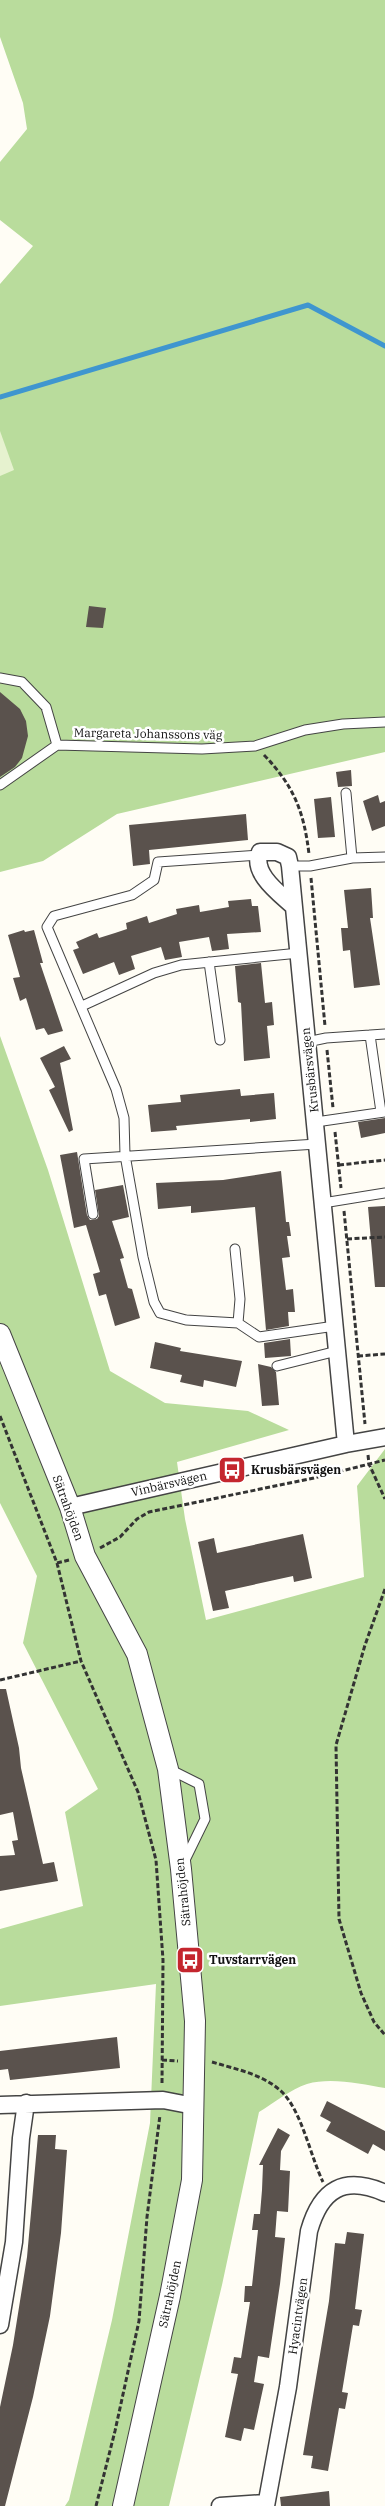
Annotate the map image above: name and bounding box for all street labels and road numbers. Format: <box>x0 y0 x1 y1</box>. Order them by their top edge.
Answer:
street label: Margareta Johanssons väg <box>74 725 223 742</box>
street label: Krusbärsvägen <box>298 1026 321 1113</box>
street label: Vinbärsvägen <box>129 1467 209 1500</box>
street label: Sätrahöjden <box>50 1473 87 1543</box>
street label: Sätrahöjden <box>171 1857 194 1927</box>
street label: Sätrahöjden <box>155 2258 184 2329</box>
street label: Hyacintvägen <box>285 2276 310 2355</box>

